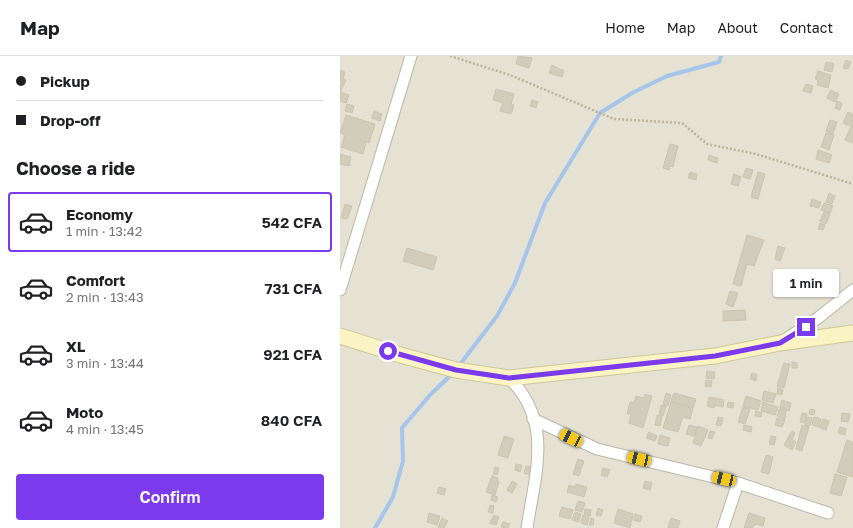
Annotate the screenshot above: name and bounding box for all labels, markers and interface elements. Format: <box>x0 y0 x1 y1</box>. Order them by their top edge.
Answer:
text: Map <box>20 16 60 39</box>
text: Home <box>605 19 645 36</box>
text: Map <box>667 19 695 36</box>
text: About <box>717 19 758 36</box>
text: Contact <box>780 19 833 36</box>
text: Pickup <box>40 72 90 90</box>
text: Drop-off <box>40 111 100 129</box>
text: Choose a ride <box>16 157 135 179</box>
icon: car <box>18 204 54 240</box>
text: Economy <box>66 205 133 223</box>
text: 542 CFA <box>262 213 322 231</box>
text: 1 min · 13:42 <box>66 223 142 239</box>
callout: 1 min <box>773 269 839 297</box>
icon: car <box>18 270 54 306</box>
text: Comfort <box>66 271 125 289</box>
text: 1 min <box>790 275 822 291</box>
text: 731 CFA <box>265 279 322 297</box>
text: 2 min · 13:43 <box>66 289 144 305</box>
route end <box>797 318 815 336</box>
icon: car <box>18 336 54 372</box>
text: XL <box>66 337 85 355</box>
route start <box>379 342 397 360</box>
text: 921 CFA <box>263 345 322 363</box>
text: 3 min · 13:44 <box>66 355 144 371</box>
icon: car <box>18 402 54 438</box>
text: Moto <box>66 403 103 421</box>
text: 840 CFA <box>261 411 322 429</box>
text: 4 min · 13:45 <box>66 421 144 437</box>
car <box>558 427 584 449</box>
car <box>626 450 652 468</box>
car <box>711 470 737 488</box>
button: Confirm <box>16 474 324 520</box>

